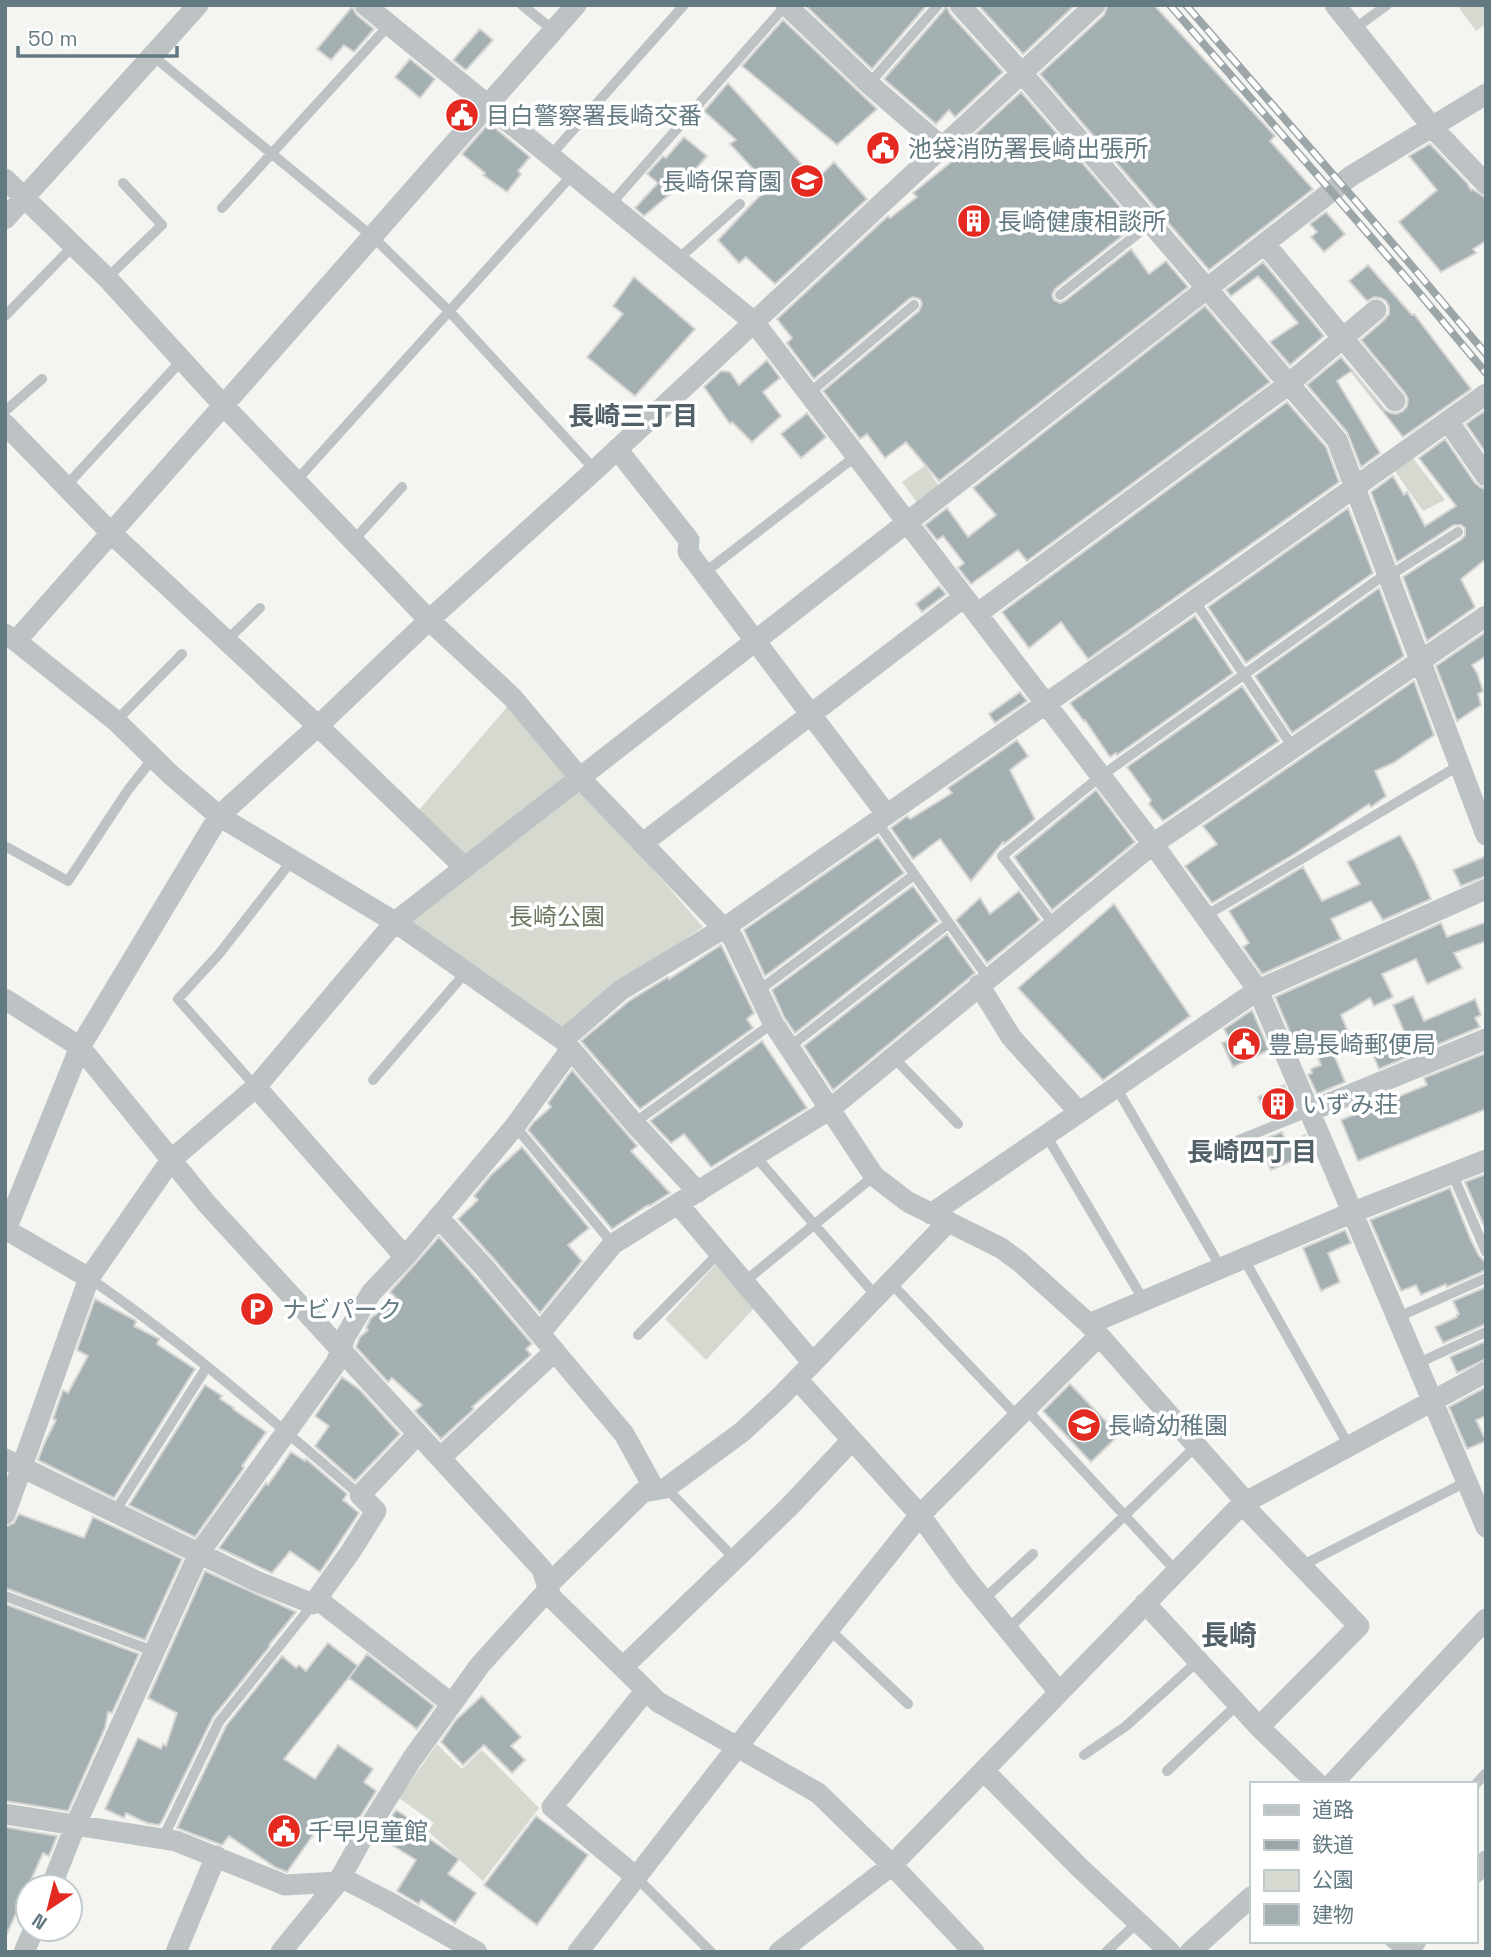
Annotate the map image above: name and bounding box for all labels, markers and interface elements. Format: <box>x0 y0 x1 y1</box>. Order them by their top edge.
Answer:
scale bar <box>18 14 177 58</box>
text: 50 m <box>28 25 78 52</box>
public building icon: 目白警察署長崎交番 <box>443 96 481 134</box>
place label: 目白警察署長崎交番 <box>486 100 702 131</box>
public building icon: 池袋消防署長崎出張所 <box>864 129 902 167</box>
place label: 池袋消防署長崎出張所 <box>908 133 1148 164</box>
school or university icon: 長崎保育園 <box>788 162 826 200</box>
place label: 長崎保育園 <box>662 166 782 197</box>
building icon: 長崎健康相談所 <box>955 202 993 240</box>
place label: 長崎健康相談所 <box>998 206 1166 237</box>
district label: 長崎三丁目 <box>568 399 698 433</box>
park label: 長崎公園 <box>509 901 605 932</box>
public building icon: 豊島長崎郵便局 <box>1225 1025 1263 1063</box>
place label: 豊島長崎郵便局 <box>1268 1029 1436 1060</box>
building icon: いずみ荘 <box>1259 1085 1297 1123</box>
place label: いずみ荘 <box>1302 1089 1398 1120</box>
district label: 長崎四丁目 <box>1187 1135 1317 1169</box>
parking icon: ナビパーク <box>238 1290 276 1328</box>
place label: ナビパーク <box>282 1294 402 1325</box>
school or university icon: 長崎幼稚園 <box>1065 1406 1103 1444</box>
place label: 長崎幼稚園 <box>1108 1410 1228 1441</box>
district label: 長崎 <box>1201 1617 1257 1653</box>
legend <box>1250 1782 1477 1943</box>
text: 道路 <box>1312 1796 1354 1823</box>
public building icon: 千早児童館 <box>265 1812 303 1850</box>
place label: 千早児童館 <box>308 1816 428 1847</box>
text: 鉄道 <box>1312 1831 1354 1858</box>
text: 公園 <box>1312 1866 1354 1893</box>
north arrow <box>14 1873 84 1943</box>
text: 建物 <box>1312 1901 1354 1928</box>
text: N <box>27 1908 52 1935</box>

